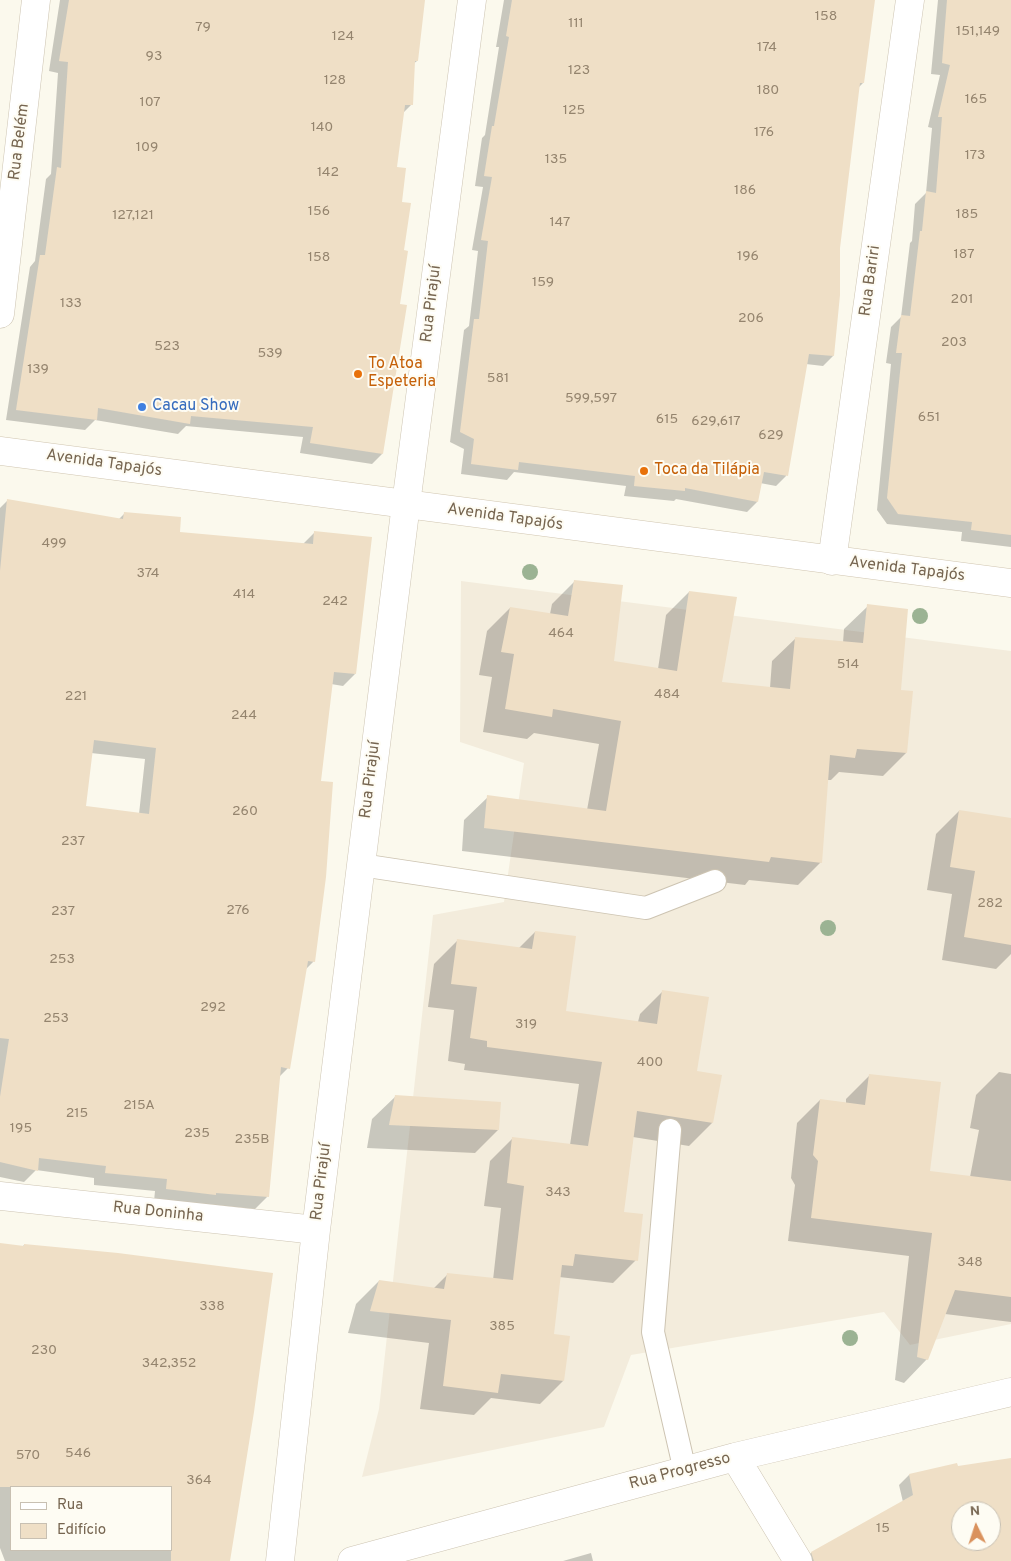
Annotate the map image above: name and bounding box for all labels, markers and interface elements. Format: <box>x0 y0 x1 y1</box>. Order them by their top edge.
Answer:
house number: 158 <box>815 9 837 25</box>
house number: 111 <box>568 16 584 32</box>
house number: 79 <box>195 20 211 36</box>
house number: 151,149 <box>956 24 1000 40</box>
house number: 124 <box>332 29 354 45</box>
house number: 174 <box>757 40 777 56</box>
house number: 93 <box>146 49 162 65</box>
house number: 123 <box>568 63 590 79</box>
house number: 128 <box>324 73 346 89</box>
house number: 180 <box>757 83 779 99</box>
house number: 165 <box>965 92 987 108</box>
house number: 107 <box>139 95 161 111</box>
street label: Rua Belém <box>6 102 34 182</box>
house number: 125 <box>563 103 585 119</box>
house number: 140 <box>311 120 333 136</box>
house number: 176 <box>754 125 774 141</box>
house number: 109 <box>136 140 158 156</box>
house number: 173 <box>965 148 985 164</box>
house number: 135 <box>545 152 567 168</box>
house number: 142 <box>317 165 339 181</box>
house number: 186 <box>734 183 756 199</box>
house number: 156 <box>308 204 330 220</box>
house number: 185 <box>956 207 978 223</box>
house number: 127,121 <box>112 208 154 224</box>
house number: 147 <box>550 215 570 231</box>
street label: Rua Bariri <box>857 244 885 318</box>
house number: 187 <box>954 247 974 263</box>
house number: 196 <box>737 249 759 265</box>
house number: 158 <box>308 250 330 266</box>
street label: Rua Pirajuí <box>418 264 446 344</box>
house number: 159 <box>532 275 554 291</box>
house number: 201 <box>951 292 973 308</box>
house number: 133 <box>60 296 82 312</box>
house number: 206 <box>738 311 764 327</box>
house number: 203 <box>941 335 967 351</box>
house number: 523 <box>154 339 180 355</box>
house number: 539 <box>257 346 283 362</box>
place label: To Atoa Espeteria <box>368 355 436 393</box>
house number: 139 <box>27 362 49 378</box>
marker: To Atoa Espeteria <box>352 368 364 380</box>
house number: 581 <box>487 371 509 387</box>
house number: 599,597 <box>565 391 617 407</box>
place label: Cacau Show <box>152 397 239 417</box>
marker: Cacau Show <box>136 401 148 413</box>
house number: 651 <box>918 410 940 426</box>
house number: 615 <box>656 412 678 428</box>
house number: 629,617 <box>691 414 741 430</box>
house number: 629 <box>758 428 784 444</box>
street label: Avenida Tapajós <box>45 446 163 482</box>
place label: Toca da Tilápia <box>654 461 760 481</box>
marker: Toca da Tilápia <box>638 465 650 477</box>
street label: Avenida Tapajós <box>446 500 564 536</box>
house number: 499 <box>41 536 67 552</box>
street label: Avenida Tapajós <box>848 553 966 587</box>
house number: 374 <box>137 566 159 582</box>
house number: 414 <box>233 587 255 603</box>
house number: 242 <box>322 594 348 610</box>
house number: 464 <box>548 626 574 642</box>
house number: 514 <box>837 657 859 673</box>
house number: 484 <box>654 687 680 703</box>
house number: 221 <box>65 689 87 705</box>
house number: 244 <box>231 708 257 724</box>
street label: Rua Pirajuí <box>357 740 385 820</box>
house number: 260 <box>232 804 258 820</box>
house number: 237 <box>61 834 85 850</box>
house number: 282 <box>977 896 1003 912</box>
house number: 276 <box>226 903 250 919</box>
house number: 237 <box>51 904 75 920</box>
house number: 253 <box>49 952 75 968</box>
house number: 292 <box>200 1000 226 1016</box>
house number: 253 <box>43 1011 69 1027</box>
house number: 319 <box>515 1017 537 1033</box>
house number: 400 <box>637 1055 663 1071</box>
house number: 215A <box>123 1098 155 1114</box>
house number: 215 <box>66 1106 88 1122</box>
house number: 195 <box>10 1121 32 1137</box>
house number: 235 <box>184 1126 210 1142</box>
house number: 235B <box>235 1132 269 1148</box>
street label: Rua Pirajuí <box>308 1142 336 1222</box>
house number: 343 <box>545 1185 571 1201</box>
street label: Rua Doninha <box>112 1199 204 1227</box>
house number: 348 <box>957 1255 983 1271</box>
house number: 338 <box>199 1299 225 1315</box>
house number: 385 <box>489 1319 515 1335</box>
house number: 230 <box>31 1343 57 1359</box>
house number: 342,352 <box>142 1356 196 1372</box>
house number: 546 <box>65 1446 91 1462</box>
house number: 570 <box>16 1448 40 1464</box>
street label: Rua Progresso <box>627 1449 733 1495</box>
house number: 364 <box>186 1473 212 1489</box>
legend <box>10 1486 172 1551</box>
text: Rua <box>57 1496 83 1515</box>
north arrow <box>951 1501 1001 1551</box>
text: N <box>969 1503 981 1520</box>
text: Edifício <box>57 1521 106 1540</box>
house number: 15 <box>876 1521 890 1537</box>

